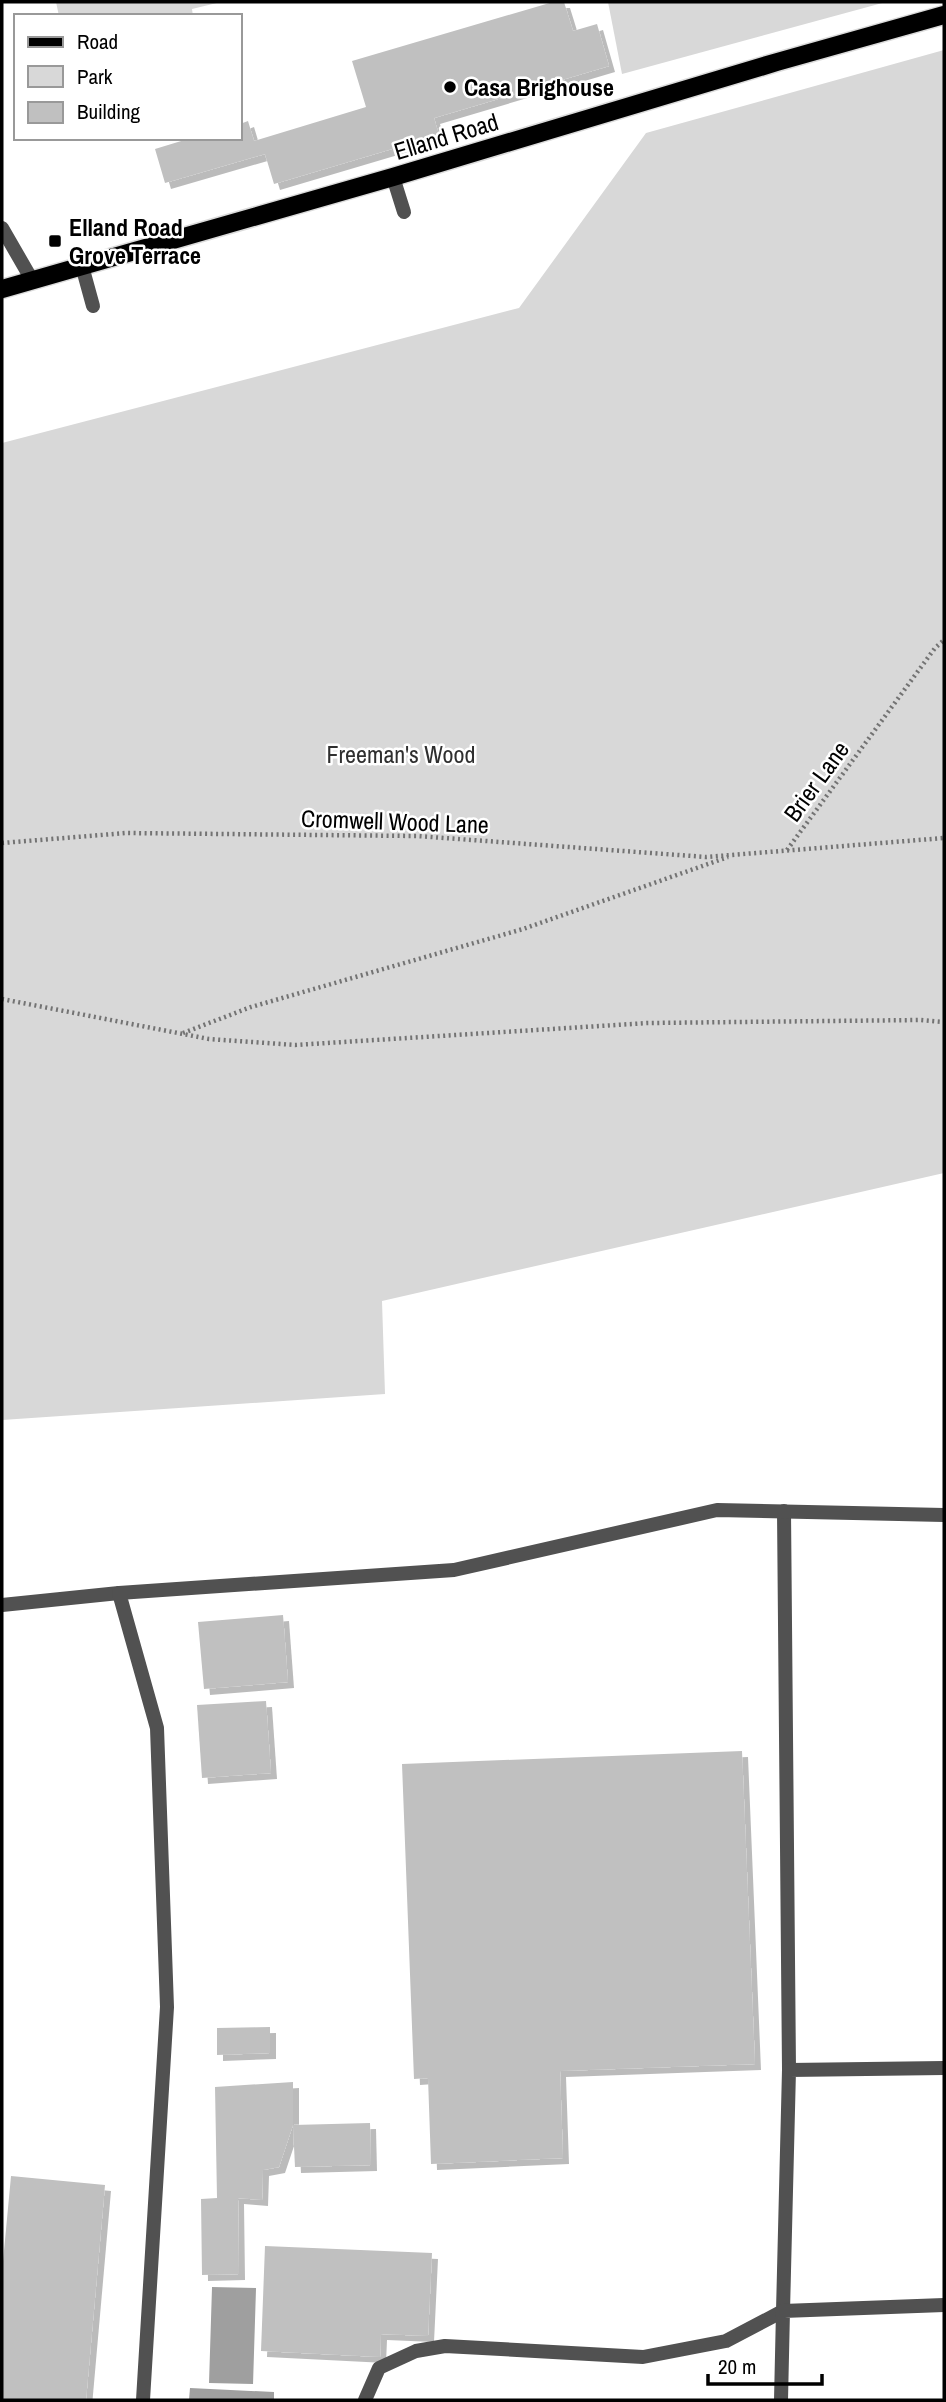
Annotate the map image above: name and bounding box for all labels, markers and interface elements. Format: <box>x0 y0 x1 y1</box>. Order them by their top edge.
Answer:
legend <box>14 14 242 140</box>
text: Road <box>77 27 118 56</box>
text: Park <box>77 62 113 91</box>
place label: Casa Brighouse <box>464 71 614 103</box>
marker: Casa Brighouse <box>442 79 458 95</box>
text: Building <box>77 97 141 126</box>
street label: Elland Road <box>390 105 502 167</box>
place label: Elland Road Grove Terrace <box>69 211 201 271</box>
marker: Elland Road Grove Terrace <box>47 233 63 249</box>
street label: Brier Lane <box>776 734 856 828</box>
park label: Freeman's Wood <box>327 738 475 770</box>
street label: Cromwell Wood Lane <box>301 802 489 840</box>
scale bar <box>708 2342 822 2386</box>
text: 20 m <box>718 2352 756 2381</box>

